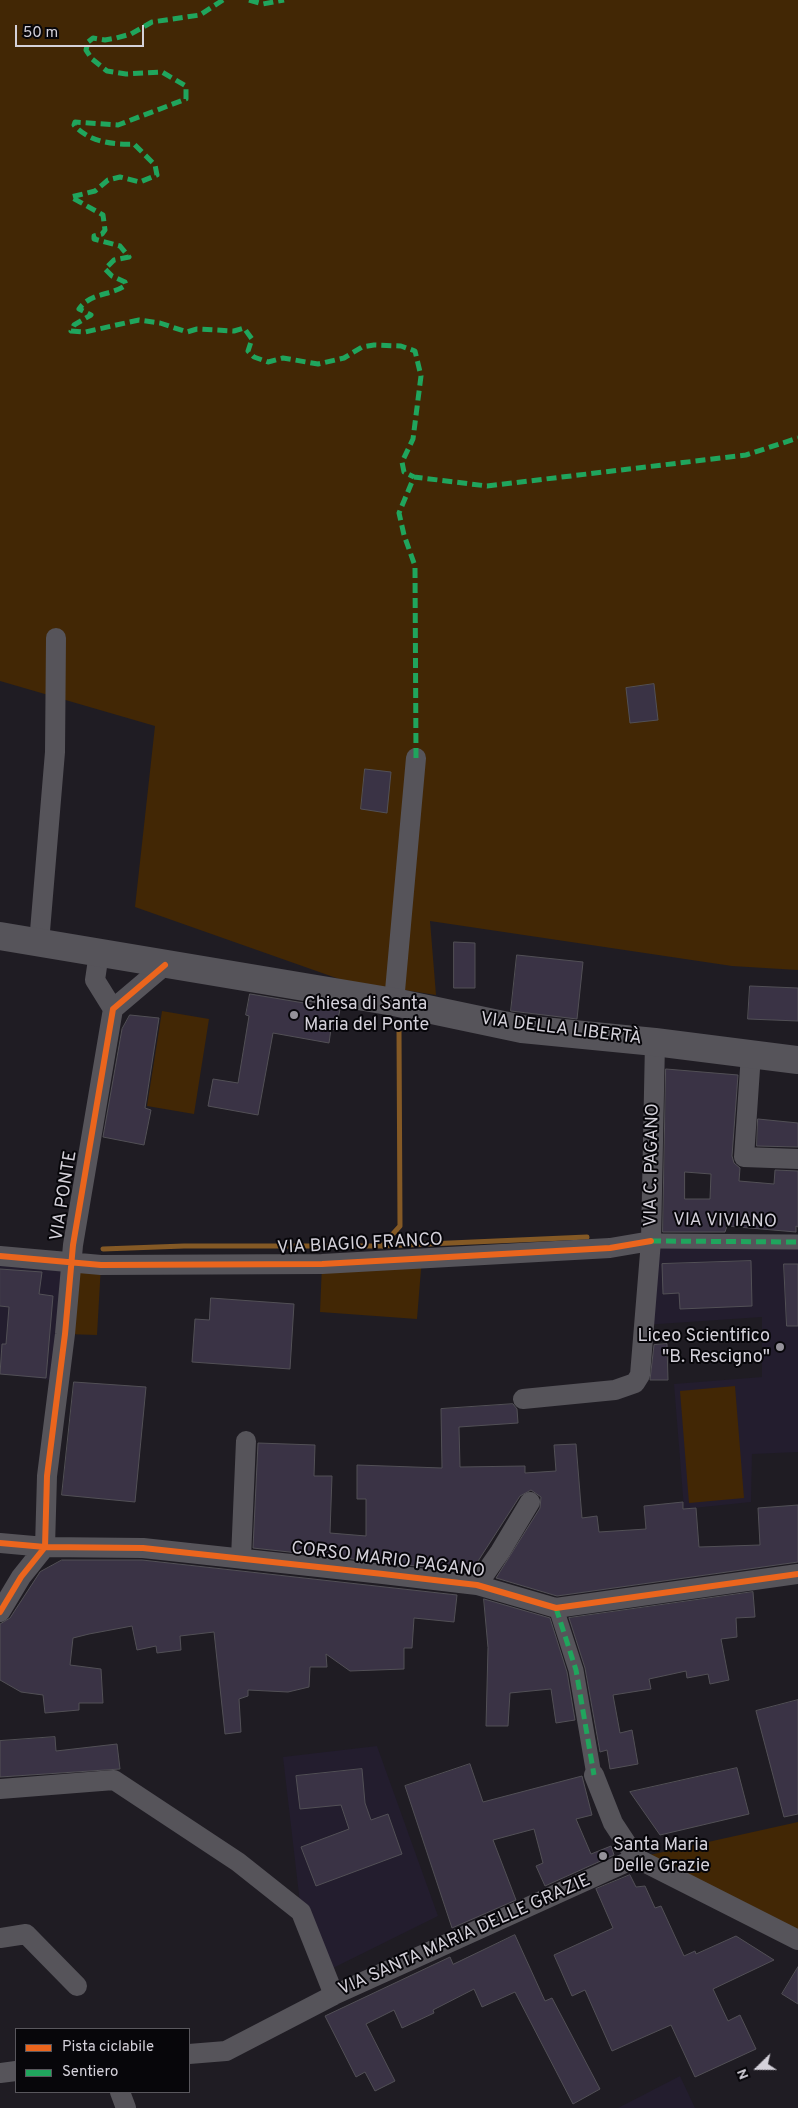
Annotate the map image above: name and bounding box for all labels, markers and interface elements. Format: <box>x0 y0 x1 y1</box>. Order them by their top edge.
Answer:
scale bar <box>18 15 146 47</box>
text: 50 m <box>23 24 58 43</box>
place label: Chiesa di Santa Maria del Ponte <box>304 994 429 1036</box>
marker: Chiesa di Santa Maria del Ponte <box>288 1009 300 1021</box>
street label: VIA DELLA LIBERTÀ <box>479 1009 643 1051</box>
street label: VIA C. PAGANO <box>641 1103 665 1227</box>
street label: VIA PONTE <box>47 1149 83 1243</box>
street label: VIA VIVIANO <box>673 1210 777 1234</box>
street label: VIA BIAGIO FRANCO <box>276 1230 444 1260</box>
place label: Liceo Scientifico "B. Rescigno" <box>637 1326 770 1368</box>
marker: Liceo Scientifico "B. Rescigno" <box>774 1341 786 1353</box>
street label: CORSO MARIO PAGANO <box>290 1538 486 1584</box>
place label: Santa Maria Delle Grazie <box>613 1835 710 1878</box>
marker: Santa Maria Delle Grazie <box>597 1850 609 1862</box>
street label: VIA SANTA MARIA DELLE GRAZIE <box>336 1871 594 2001</box>
legend <box>15 2028 190 2093</box>
text: Pista ciclabile <box>62 2038 154 2057</box>
north arrow <box>733 2043 783 2093</box>
text: Sentiero <box>62 2063 118 2082</box>
text: N <box>734 2066 753 2082</box>

